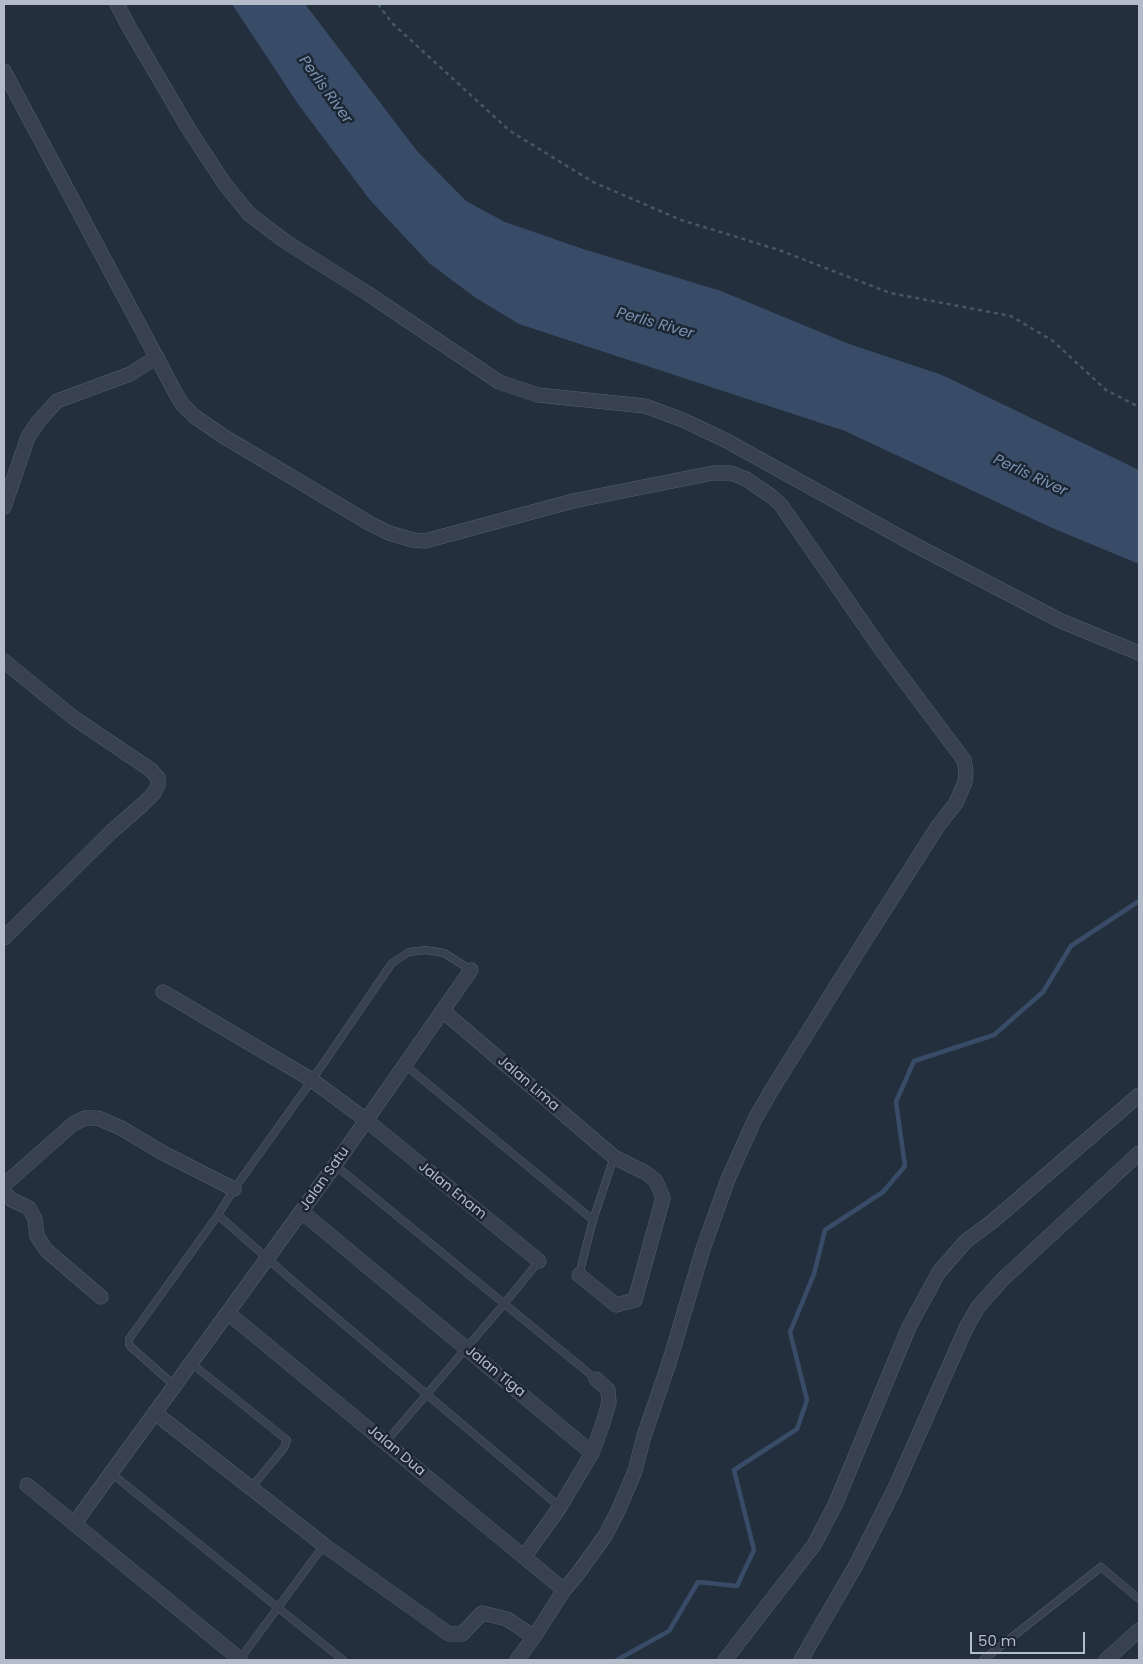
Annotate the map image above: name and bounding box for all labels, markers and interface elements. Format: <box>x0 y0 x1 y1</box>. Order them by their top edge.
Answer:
water label: Perlis River <box>294 53 356 127</box>
water label: Perlis River <box>614 304 696 344</box>
water label: Perlis River <box>990 451 1070 501</box>
street label: Jalan Lima <box>494 1053 562 1115</box>
street label: Jalan Satu <box>297 1144 353 1214</box>
street label: Jalan Enam <box>415 1159 489 1223</box>
street label: Jalan Tiga <box>462 1343 528 1401</box>
street label: Jalan Dua <box>363 1422 429 1480</box>
scale bar <box>973 1622 1088 1654</box>
text: 50 m <box>978 1630 1016 1651</box>

